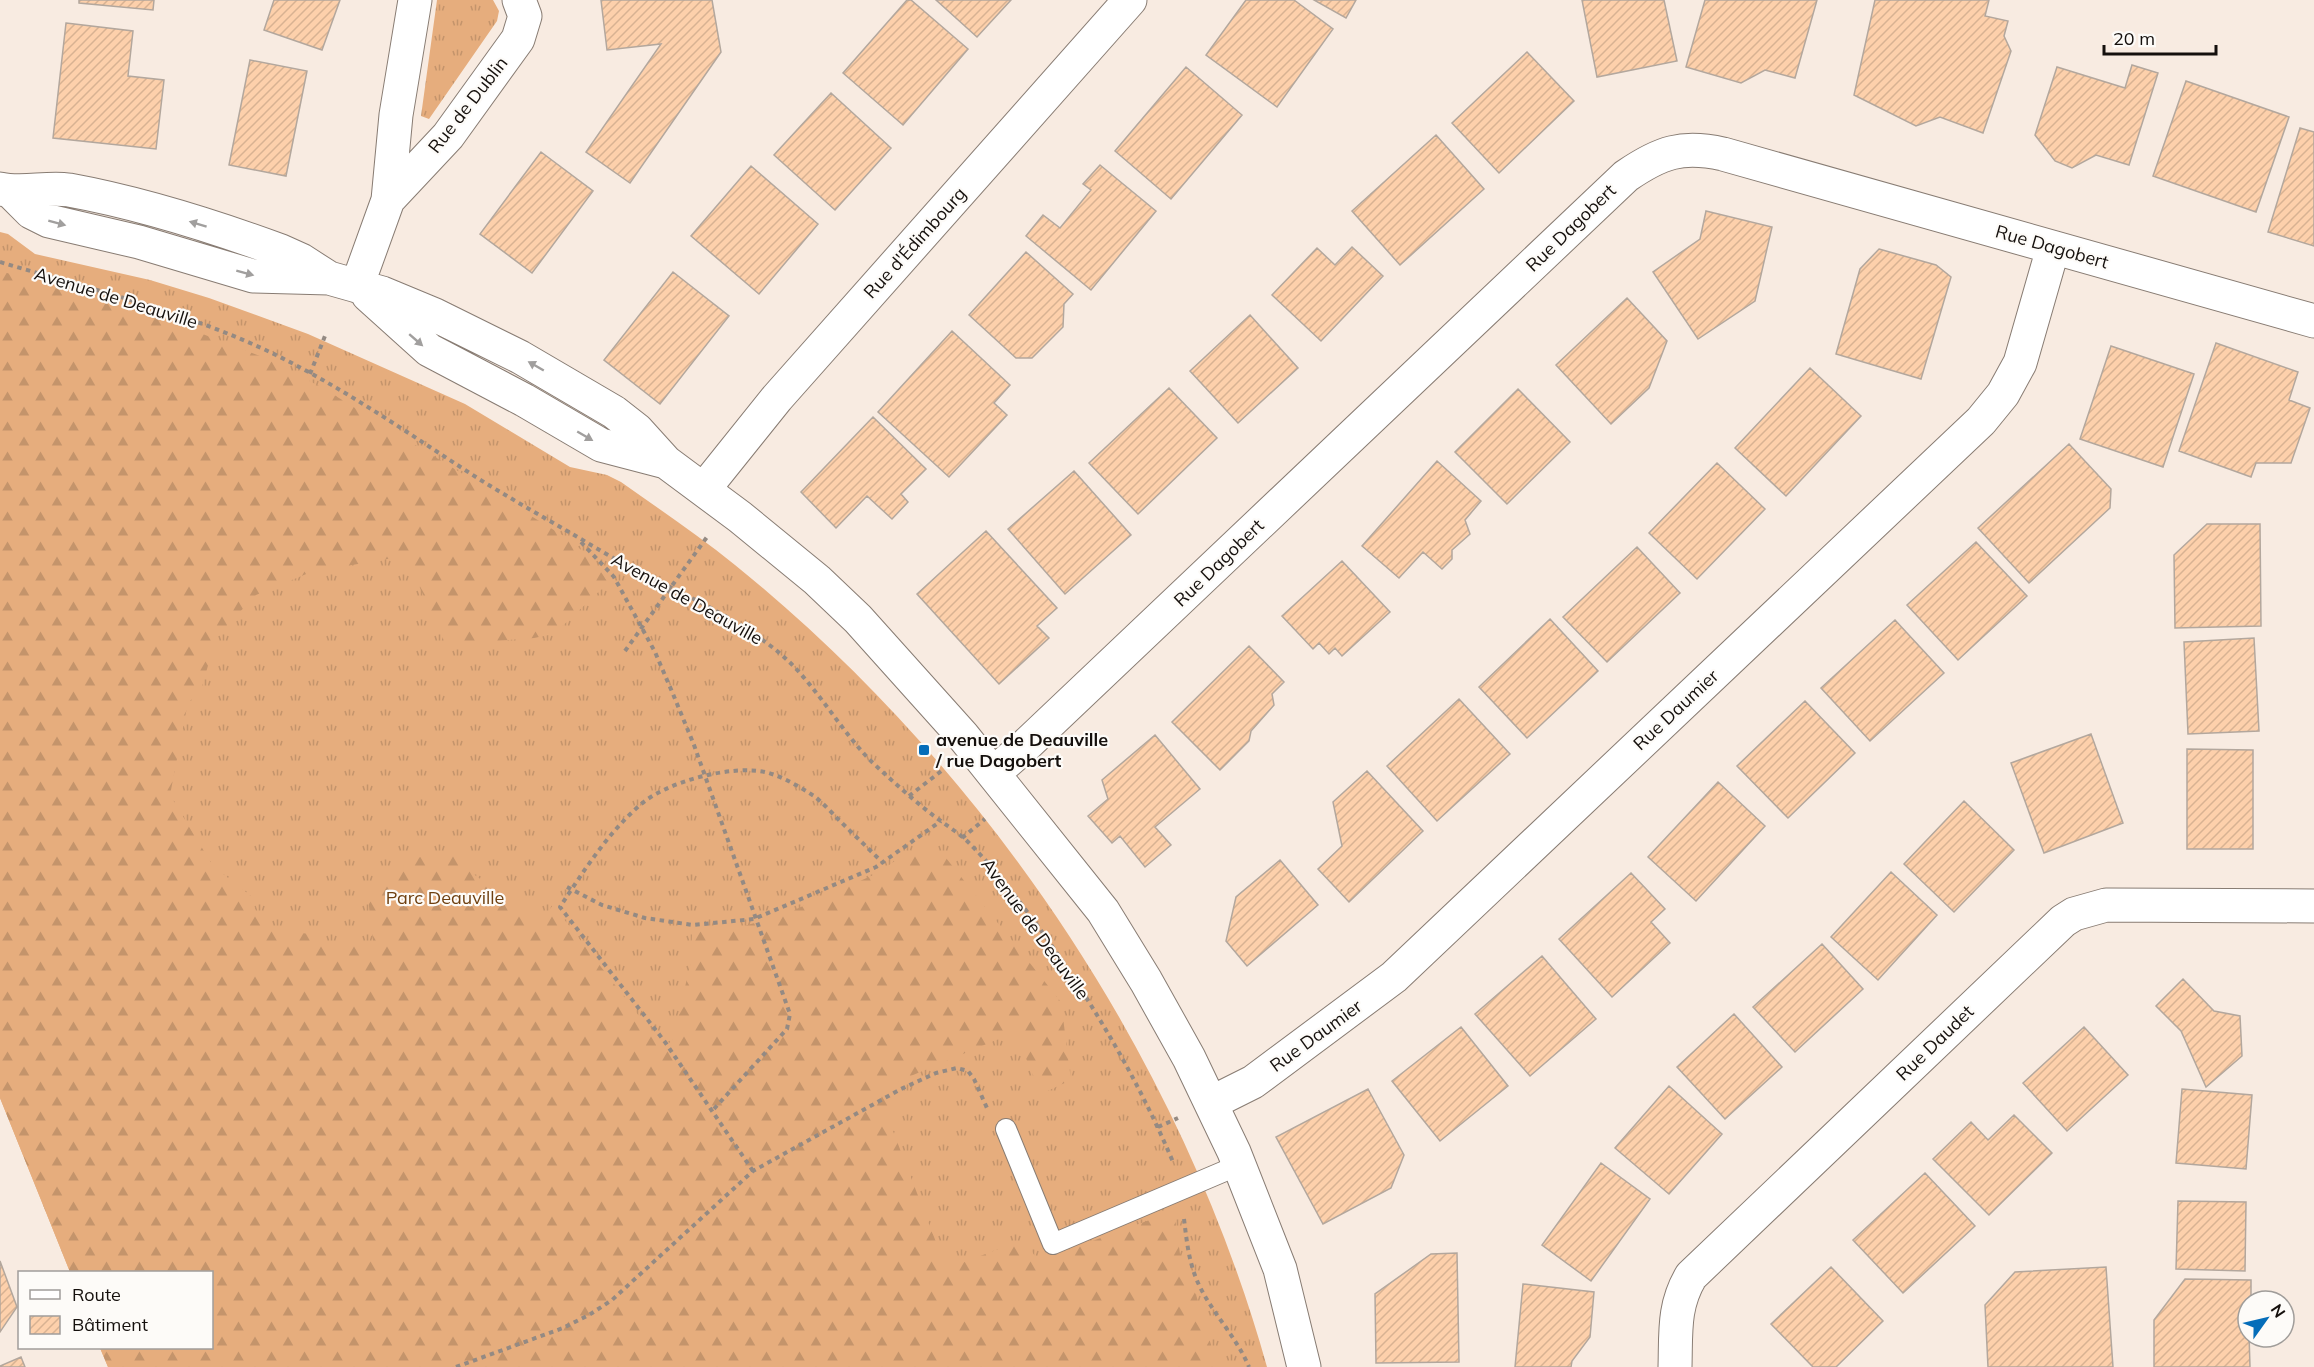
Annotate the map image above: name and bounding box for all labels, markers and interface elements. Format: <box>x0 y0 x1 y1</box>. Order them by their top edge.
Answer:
scale bar <box>2104 18 2216 56</box>
text: 20 m <box>2113 27 2155 50</box>
street label: Rue de Dublin <box>423 52 512 158</box>
street label: Rue Dagobert <box>1521 179 1621 276</box>
street label: Rue d'Édimbourg <box>858 182 971 303</box>
one-way arrow <box>48 219 66 228</box>
one-way arrow <box>189 219 207 228</box>
street label: Rue Dagobert <box>1993 219 2111 274</box>
street label: Avenue de Deauville <box>32 262 200 333</box>
one-way arrow <box>237 269 255 278</box>
one-way arrow <box>408 333 424 346</box>
one-way arrow <box>527 361 544 371</box>
one-way arrow <box>577 431 593 442</box>
street label: Rue Dagobert <box>1169 514 1269 611</box>
street label: Avenue de Deauville <box>608 547 767 650</box>
street label: Rue Daumier <box>1628 664 1723 755</box>
place label: avenue de Deauville / rue Dagobert <box>935 728 1108 772</box>
marker: avenue de Deauville / rue Dagobert <box>917 743 931 757</box>
street label: Avenue de Deauville <box>976 853 1094 1004</box>
park label: Parc Deauville <box>386 886 504 909</box>
street label: Rue Daumier <box>1265 994 1367 1077</box>
street label: Rue Daudet <box>1891 1000 1978 1085</box>
legend <box>18 1271 213 1349</box>
text: Route <box>72 1283 121 1306</box>
north arrow <box>2236 1289 2296 1349</box>
text: N <box>2267 1300 2290 1321</box>
text: Bâtiment <box>72 1313 148 1336</box>

